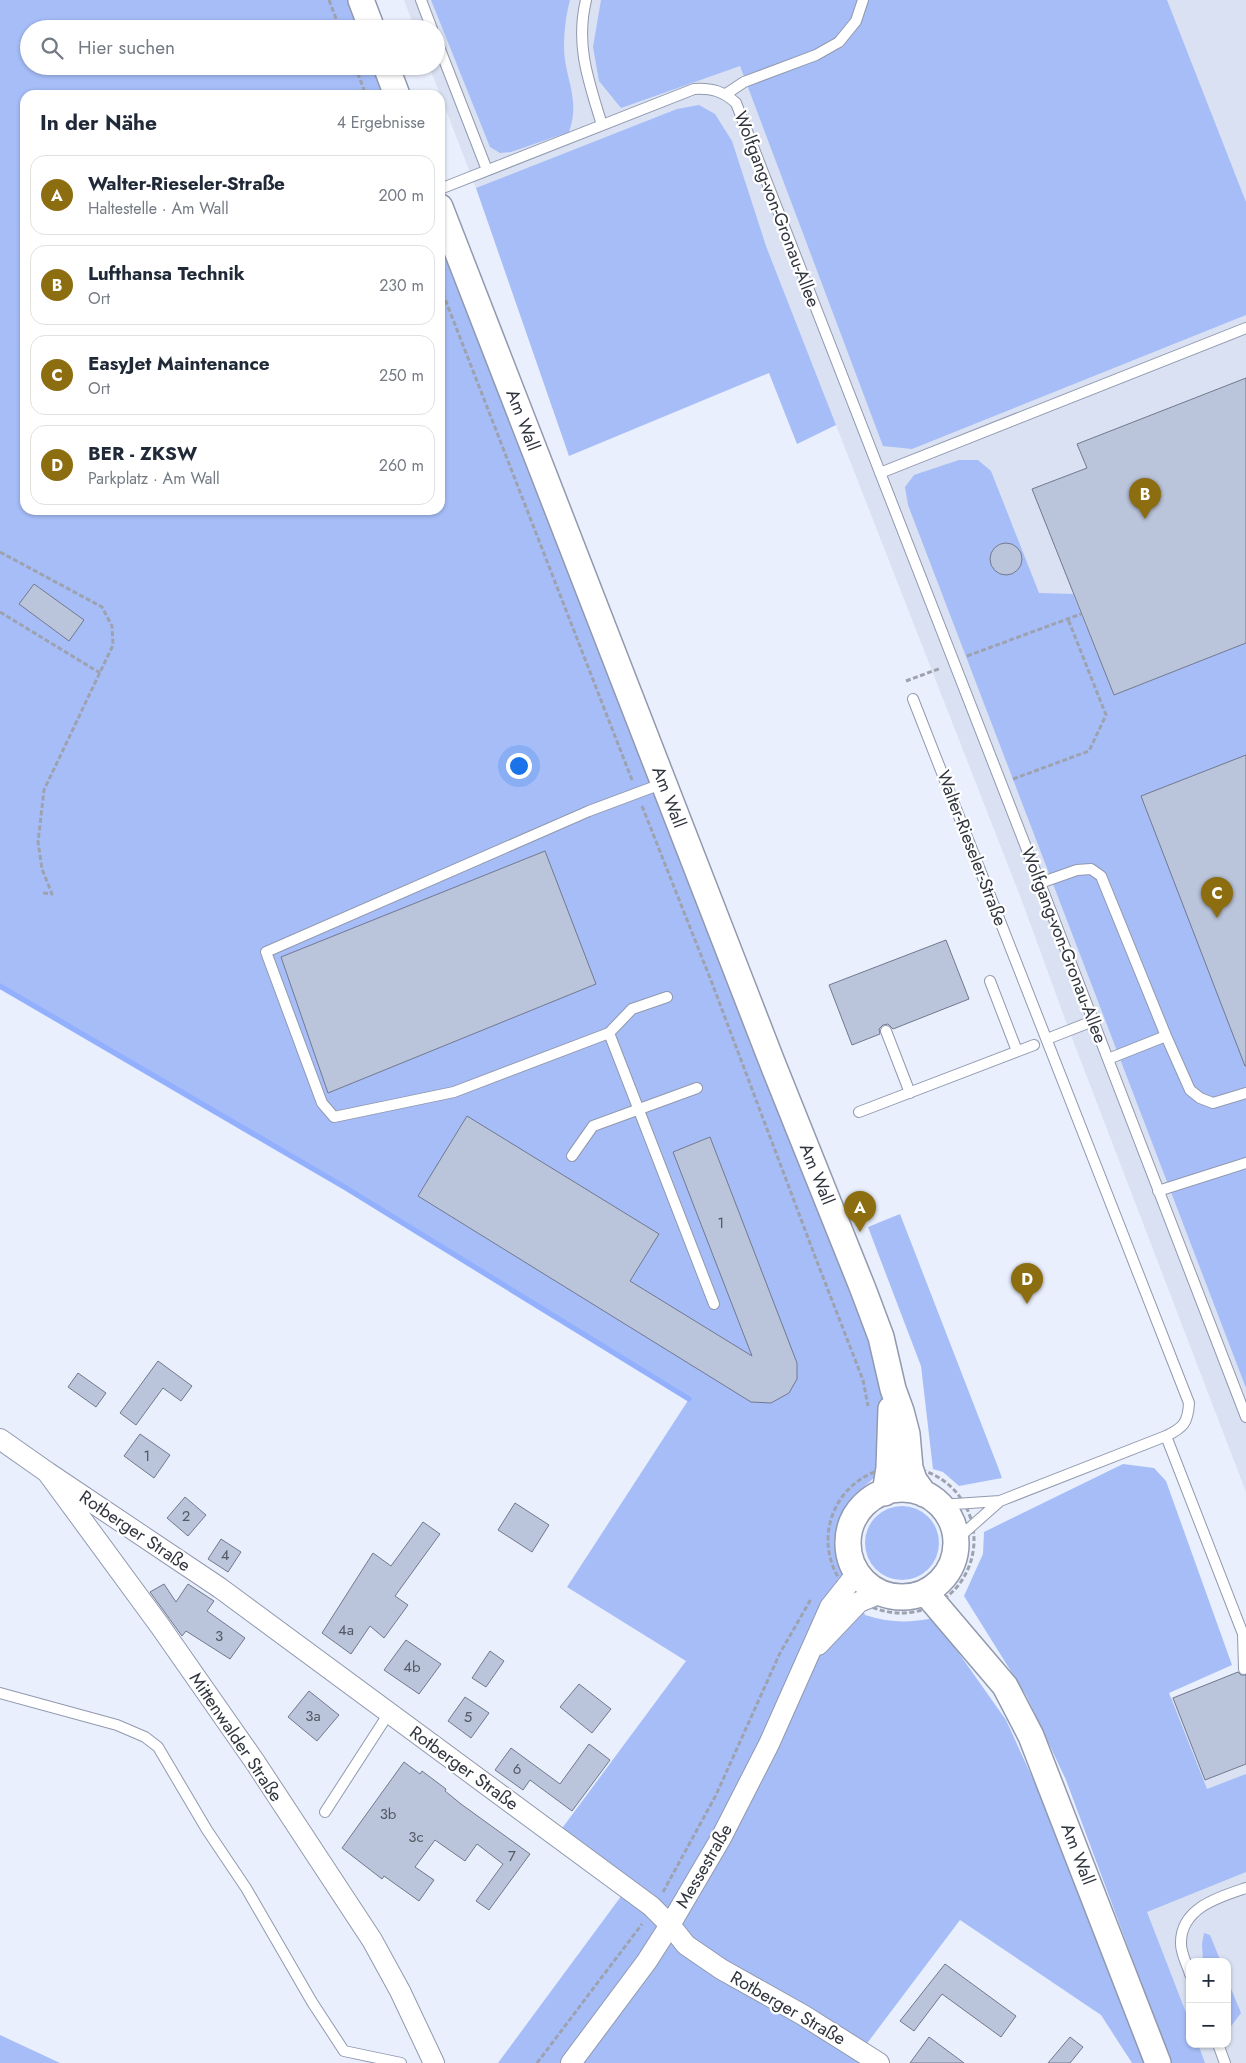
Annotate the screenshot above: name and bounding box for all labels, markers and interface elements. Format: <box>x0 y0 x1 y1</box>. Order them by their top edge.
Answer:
search box <box>20 20 445 75</box>
icon: search <box>38 34 66 62</box>
text: Hier suchen <box>78 34 175 61</box>
street label: Wolfgang-von-Gronau-Allee <box>728 107 826 311</box>
text: In der Nähe <box>40 108 157 138</box>
text: 4 Ergebnisse <box>337 111 425 134</box>
text: Walter-Rieseler-Straße <box>88 170 285 197</box>
text: A <box>51 184 63 207</box>
text: 200 m <box>378 184 424 207</box>
text: Haltestelle · Am Wall <box>88 197 229 220</box>
text: Lufthansa Technik <box>88 260 245 287</box>
text: B <box>52 274 62 297</box>
text: 230 m <box>379 274 424 297</box>
text: Ort <box>88 287 110 310</box>
text: EasyJet Maintenance <box>88 350 270 377</box>
text: C <box>51 364 63 387</box>
text: 250 m <box>379 364 424 387</box>
text: Ort <box>88 377 110 400</box>
street label: Am Wall <box>499 385 547 455</box>
text: BER - ZKSW <box>88 440 197 467</box>
text: D <box>51 454 63 477</box>
text: 260 m <box>379 454 424 477</box>
text: Parkplatz · Am Wall <box>88 467 220 490</box>
pin: B <box>1129 478 1161 519</box>
your location <box>506 753 532 779</box>
street label: Am Wall <box>645 762 693 832</box>
street label: Walter-Rieseler-Straße <box>930 766 1014 930</box>
street label: Wolfgang-von-Gronau-Allee <box>1015 843 1113 1047</box>
pin: C <box>1201 877 1233 918</box>
street label: Am Wall <box>793 1139 841 1209</box>
pin: A <box>844 1191 876 1232</box>
house number: 1 <box>718 1212 724 1234</box>
pin: D <box>1011 1263 1043 1304</box>
house number: 1 <box>144 1445 150 1467</box>
street label: Rotberger Straße <box>74 1484 196 1578</box>
house number: 2 <box>182 1505 190 1527</box>
house number: 4 <box>221 1544 230 1566</box>
house number: 4a <box>338 1619 354 1641</box>
house number: 3 <box>215 1625 223 1647</box>
house number: 4b <box>403 1656 421 1678</box>
street label: Mittenwalder Straße <box>183 1667 289 1807</box>
house number: 3a <box>305 1705 321 1727</box>
house number: 5 <box>464 1706 472 1728</box>
street label: Rotberger Straße <box>404 1720 524 1816</box>
house number: 6 <box>513 1758 521 1780</box>
house number: 3b <box>380 1803 397 1825</box>
street label: Messestraße <box>669 1819 739 1913</box>
street label: Am Wall <box>1054 1819 1102 1889</box>
house number: 3c <box>408 1826 424 1848</box>
house number: 7 <box>508 1845 516 1867</box>
map controls <box>1186 1958 1231 2048</box>
button: + <box>1186 1958 1231 2003</box>
street label: Rotberger Straße <box>726 1964 850 2052</box>
button: − <box>1186 2003 1231 2048</box>

